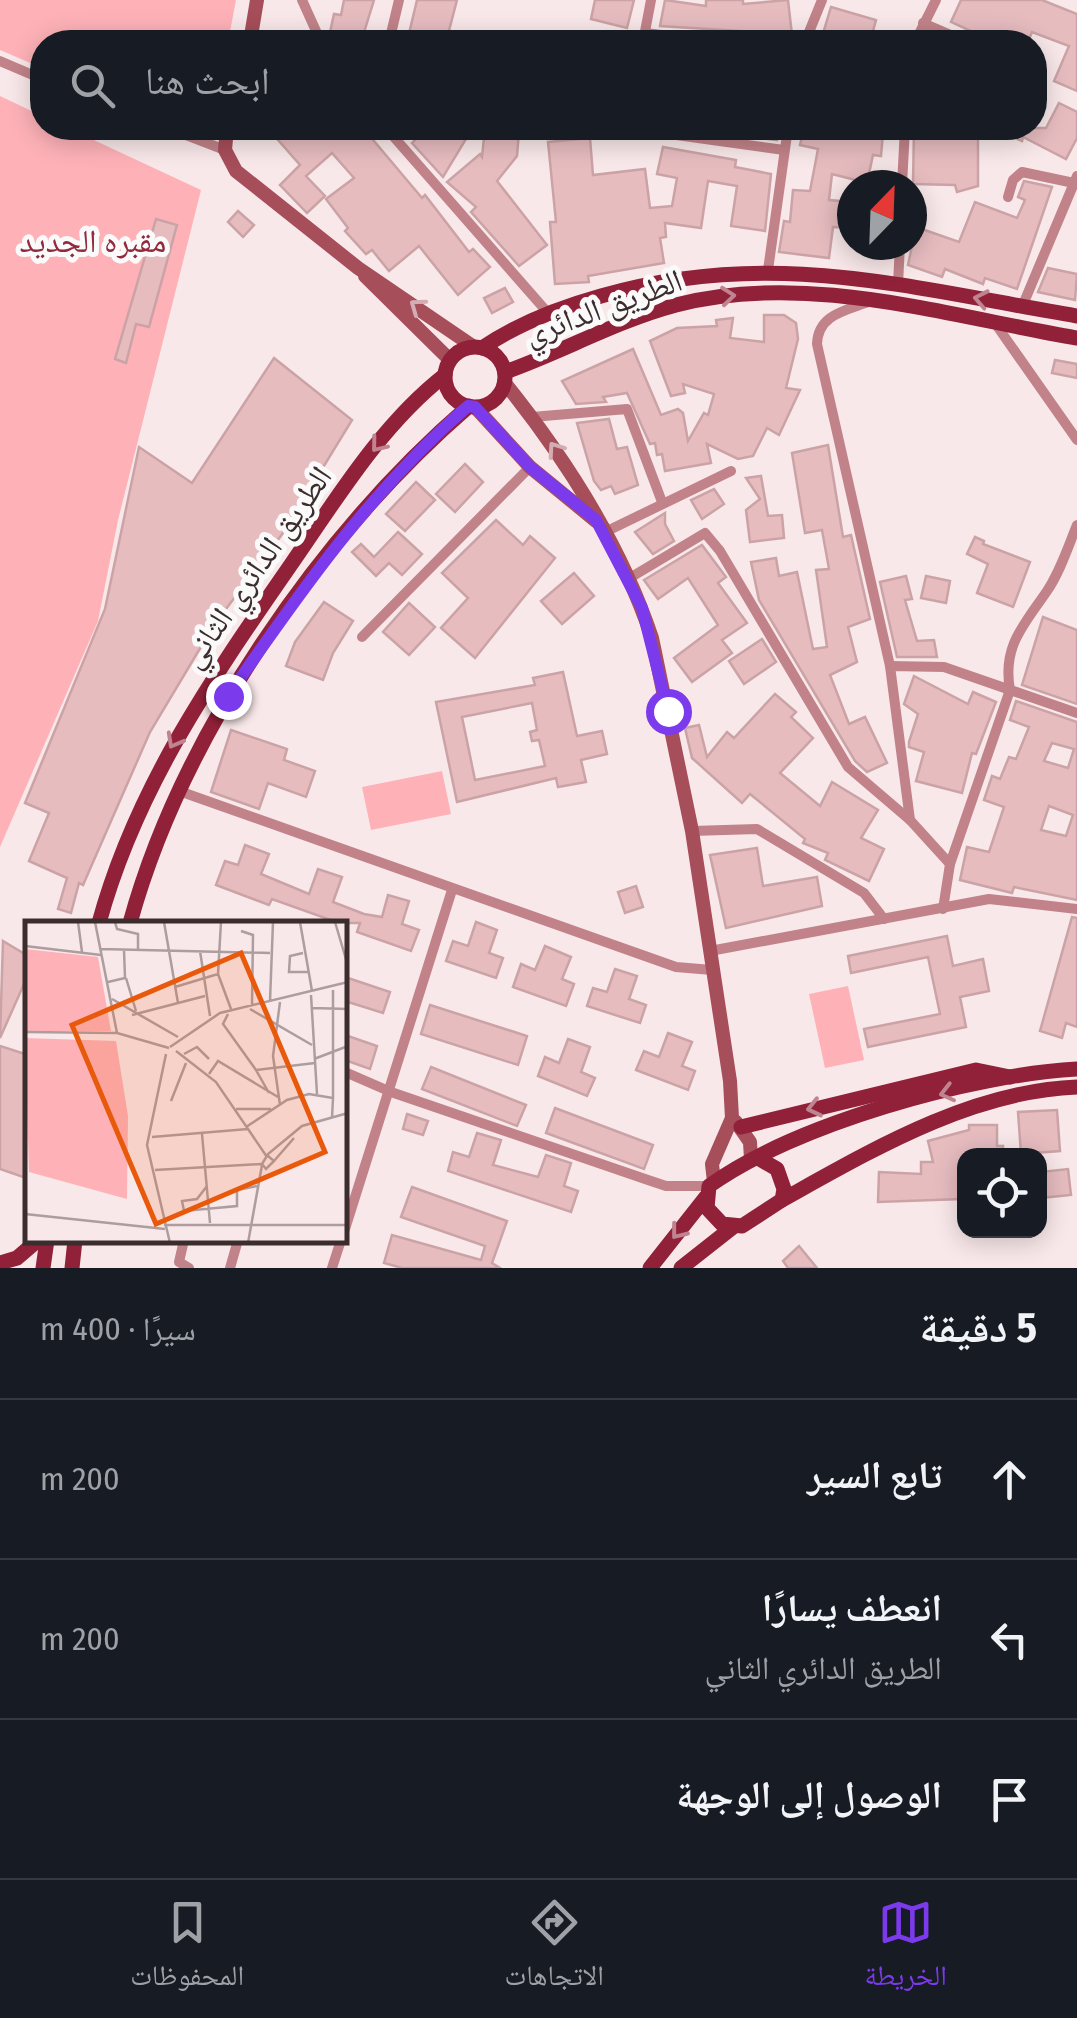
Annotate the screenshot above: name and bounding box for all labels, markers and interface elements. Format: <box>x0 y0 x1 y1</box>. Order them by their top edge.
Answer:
search box <box>30 30 1047 140</box>
icon: search <box>65 58 120 113</box>
text: ابحث هنا <box>145 58 270 104</box>
north arrow <box>837 170 927 260</box>
park label: مقبره الجديد <box>20 222 166 260</box>
street label: الطريق الدائري <box>519 261 689 359</box>
one-way arrow <box>721 285 737 307</box>
one-way arrow <box>973 290 990 311</box>
one-way arrow <box>410 301 428 318</box>
one-way arrow <box>372 434 390 452</box>
one-way arrow <box>548 441 567 460</box>
street label: الطريق الدائري الثاني <box>172 459 345 679</box>
route end <box>206 674 252 720</box>
route start <box>646 689 692 735</box>
one-way arrow <box>167 731 187 749</box>
inset map <box>25 921 348 1243</box>
one-way arrow <box>939 1081 956 1102</box>
one-way arrow <box>806 1096 823 1117</box>
map controls <box>957 1148 1047 1238</box>
button: locate <box>957 1148 1047 1238</box>
one-way arrow <box>672 1221 689 1239</box>
text: 5 دقيقة <box>919 1303 1037 1353</box>
text: سيرًا · 400 m <box>40 1310 196 1348</box>
text: تابع السير <box>807 1452 942 1498</box>
icon: ahead <box>982 1452 1037 1507</box>
text: 200 m <box>40 1460 120 1498</box>
text: انعطف يسارًا <box>762 1585 942 1631</box>
icon: left <box>982 1612 1037 1667</box>
text: 200 m <box>40 1620 120 1658</box>
text: الطريق الدائري الثاني <box>704 1649 942 1687</box>
text: الوصول إلى الوجهة <box>676 1772 942 1818</box>
icon: arrive <box>982 1772 1037 1827</box>
tab: المحفوظات <box>130 1895 244 2003</box>
tab: الاتجاهات <box>505 1895 604 2003</box>
tab: الخريطة <box>864 1895 947 2003</box>

